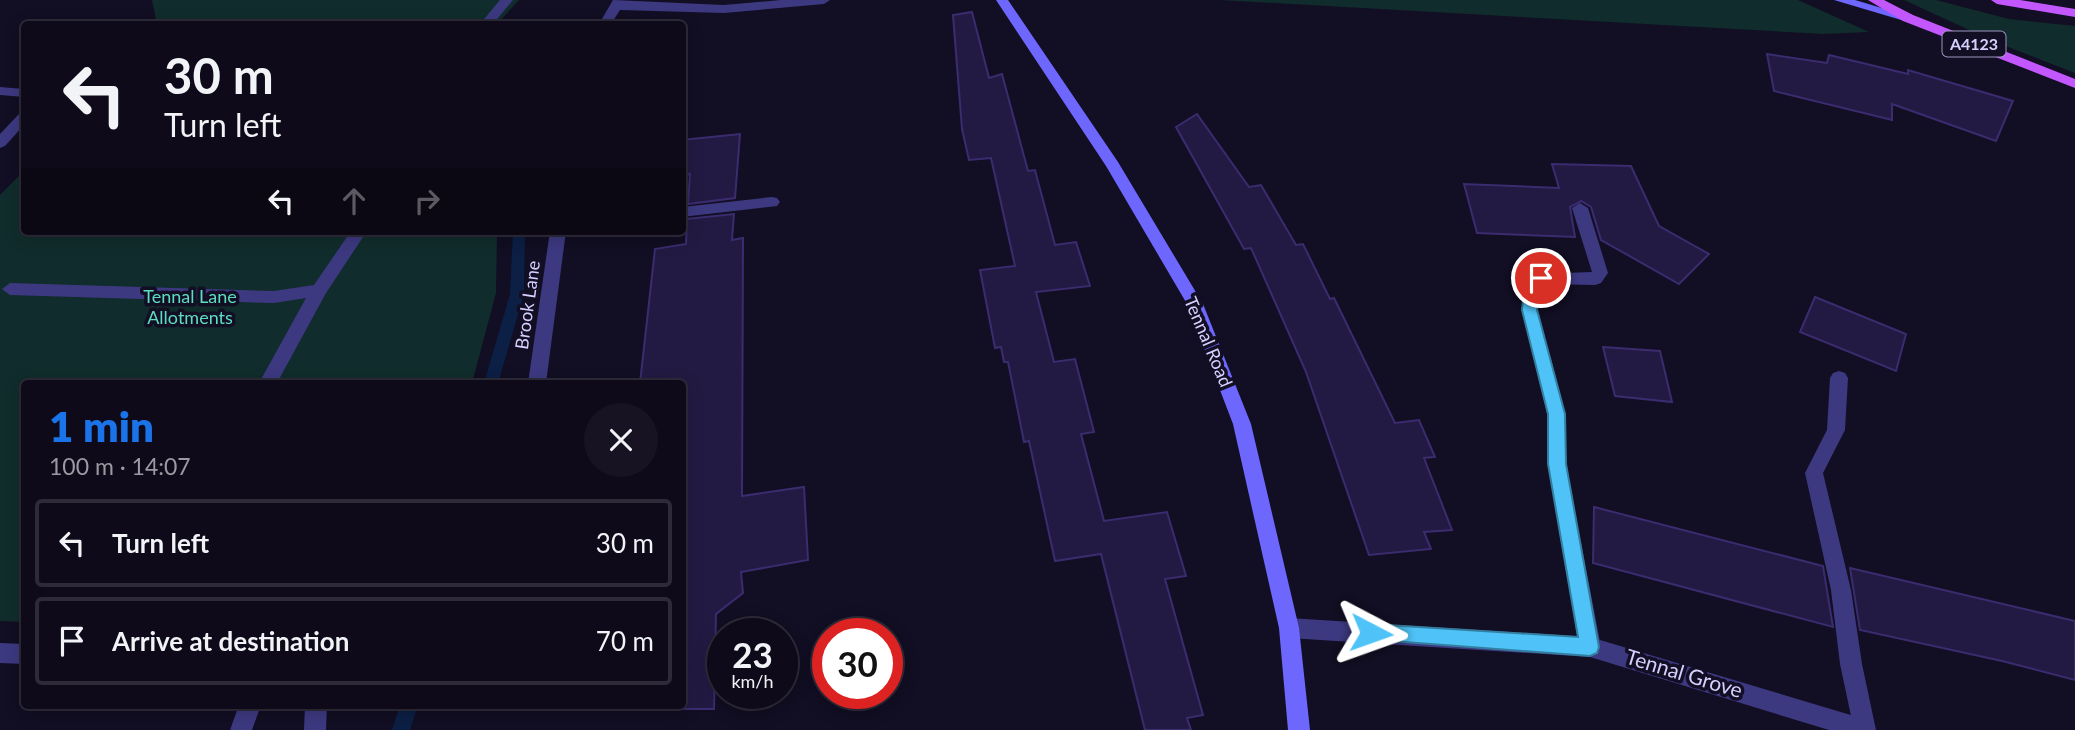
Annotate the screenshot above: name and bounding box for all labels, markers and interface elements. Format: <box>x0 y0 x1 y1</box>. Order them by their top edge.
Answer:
road number: A4123 <box>1942 32 2006 56</box>
text: 30 m <box>164 46 274 104</box>
icon: left <box>49 49 140 140</box>
text: Turn left <box>164 105 281 144</box>
icon: left <box>262 182 300 220</box>
icon: ahead <box>335 182 373 220</box>
icon: right <box>408 182 446 220</box>
pin <box>1511 248 1571 308</box>
street label: Brook Lane <box>510 259 544 351</box>
icon: arrive <box>1522 259 1560 297</box>
park label: Tennal Lane Allotments <box>143 285 237 328</box>
street label: Tennal Road <box>1180 293 1238 390</box>
text: 1 min <box>49 401 154 451</box>
button: close <box>584 403 658 477</box>
text: 100 m · 14:07 <box>49 452 191 480</box>
icon: left <box>53 524 91 562</box>
text: Turn left <box>112 527 209 559</box>
text: 30 m <box>596 527 654 559</box>
position arrow <box>1334 596 1408 670</box>
speed limit sign: 30 <box>812 618 903 709</box>
icon: arrive <box>53 622 91 660</box>
text: Arrive at destination <box>112 625 349 657</box>
text: 70 m <box>596 625 654 657</box>
text: 23 <box>732 633 773 675</box>
street label: Tennal Grove <box>1623 643 1746 702</box>
text: km/h <box>731 670 774 692</box>

